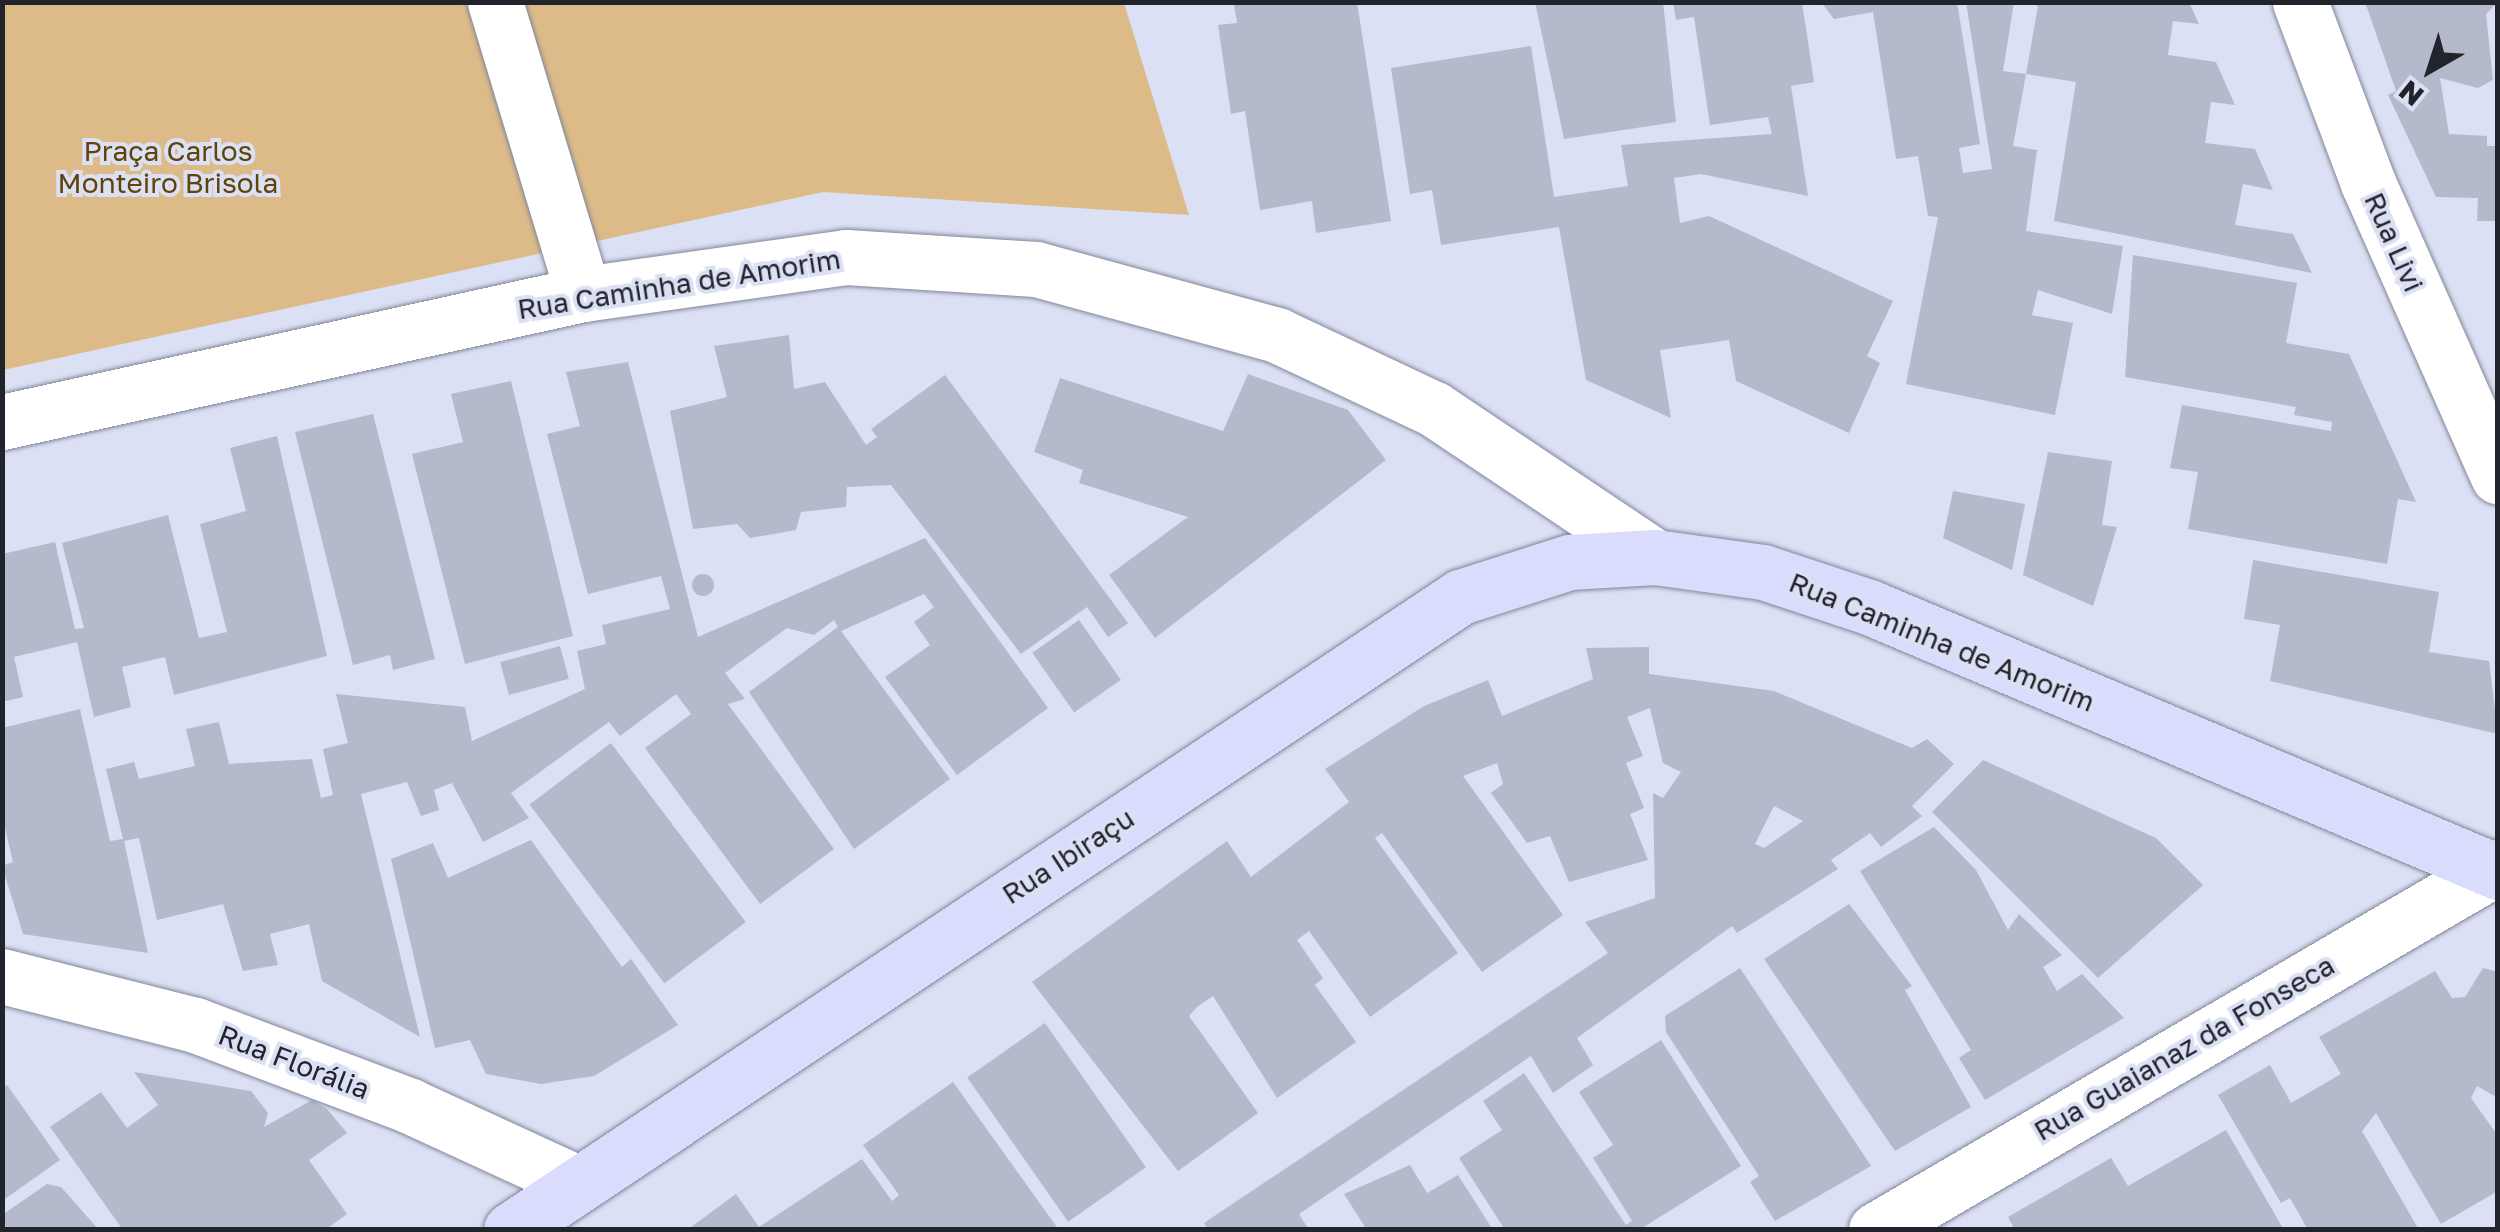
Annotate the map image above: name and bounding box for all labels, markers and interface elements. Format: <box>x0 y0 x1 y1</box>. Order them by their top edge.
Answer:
north arrow <box>2380 20 2480 120</box>
text: N <box>2392 74 2429 113</box>
park label: Praça Carlos Monteiro Brisola <box>58 134 278 200</box>
street label: Rua Livi <box>2357 187 2431 297</box>
street label: Rua Caminha de Amorim <box>515 242 843 326</box>
street label: Rua Caminha de Amorim <box>1784 565 2100 719</box>
street label: Rua Ibiraçu <box>996 801 1140 911</box>
street label: Rua Guaianaz da Fonseca <box>2028 948 2340 1148</box>
street label: Rua Florália <box>214 1018 374 1106</box>

